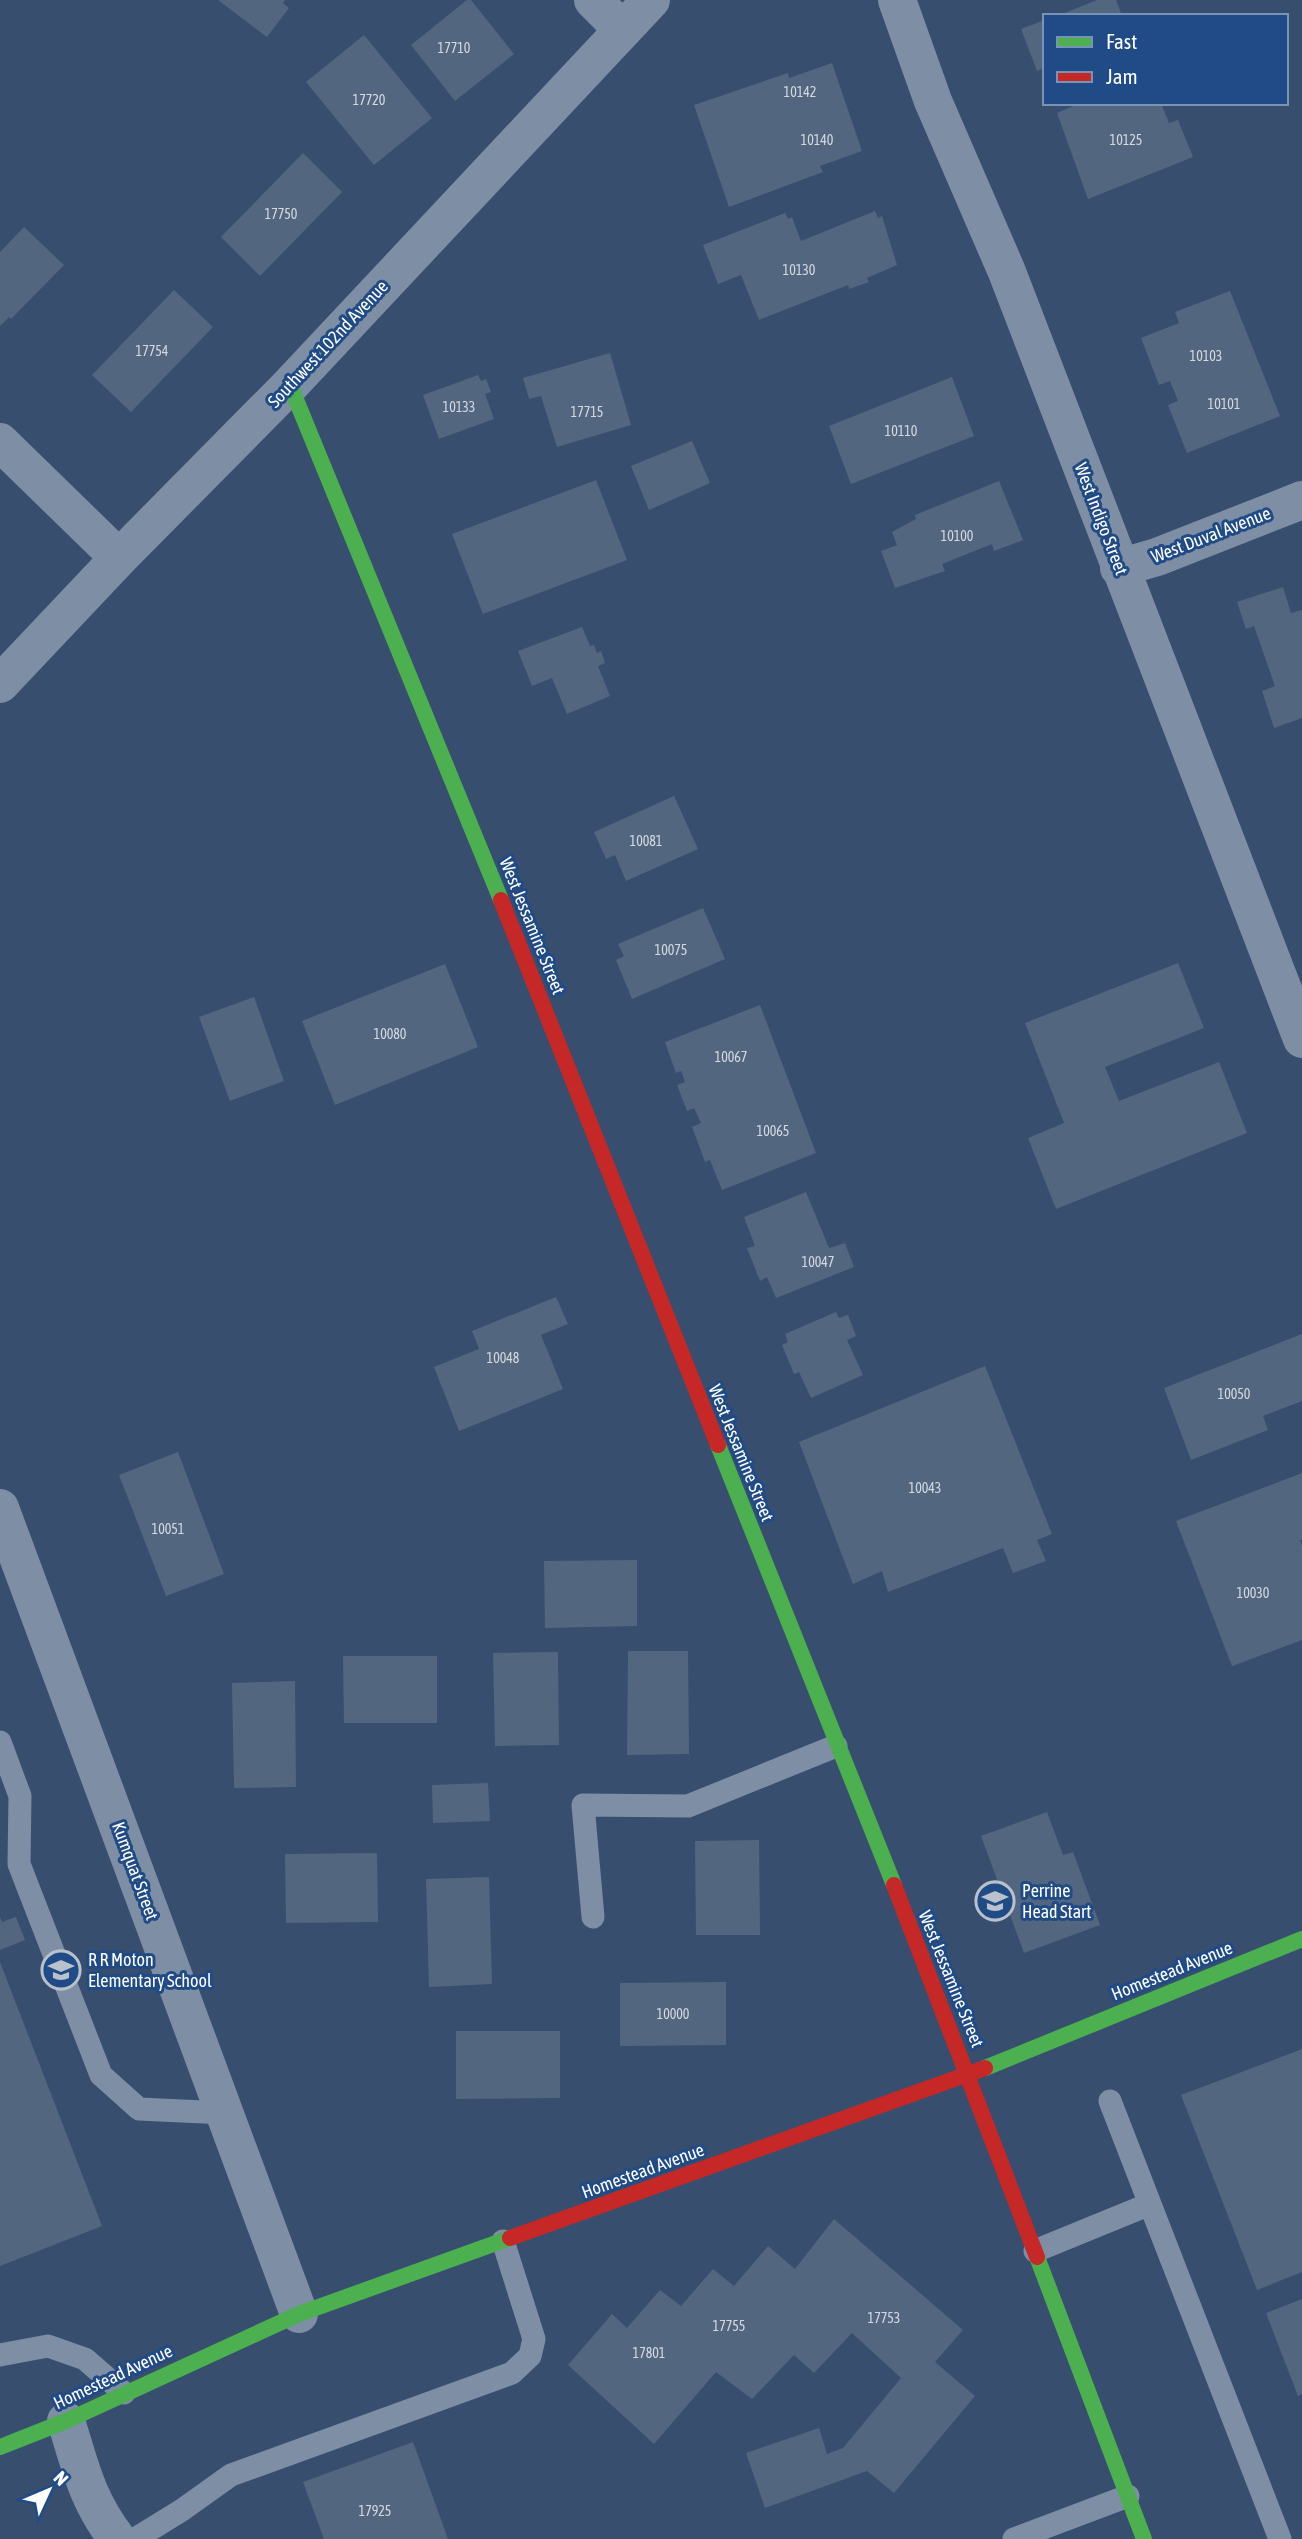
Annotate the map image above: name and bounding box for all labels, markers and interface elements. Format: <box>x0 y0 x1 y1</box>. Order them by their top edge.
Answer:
legend <box>1043 14 1288 105</box>
text: Fast <box>1106 29 1137 53</box>
house number: 17710 <box>438 40 471 56</box>
text: Jam <box>1106 64 1138 88</box>
house number: 10142 <box>784 84 816 100</box>
house number: 17720 <box>353 92 386 108</box>
house number: 10140 <box>801 132 834 148</box>
house number: 10125 <box>1110 132 1142 148</box>
house number: 17750 <box>265 206 298 222</box>
house number: 10130 <box>783 262 816 278</box>
street label: Southwest 102nd Avenue <box>263 276 392 412</box>
house number: 17754 <box>136 343 169 359</box>
house number: 10103 <box>1190 348 1222 364</box>
house number: 10101 <box>1208 396 1240 412</box>
house number: 10133 <box>443 399 475 415</box>
house number: 17715 <box>571 404 603 420</box>
house number: 10110 <box>885 423 918 439</box>
street label: West Indigo Street <box>1070 460 1132 578</box>
street label: West Duval Avenue <box>1148 502 1273 567</box>
house number: 10100 <box>941 528 974 544</box>
house number: 10081 <box>630 833 662 849</box>
street label: West Jessamine Street <box>495 854 569 997</box>
house number: 10075 <box>655 942 687 958</box>
house number: 10080 <box>374 1026 407 1042</box>
house number: 10067 <box>715 1049 747 1065</box>
house number: 10065 <box>757 1123 789 1139</box>
house number: 10047 <box>802 1254 834 1270</box>
house number: 10048 <box>487 1350 520 1366</box>
street label: West Jessamine Street <box>704 1381 778 1524</box>
house number: 10050 <box>1218 1386 1251 1402</box>
house number: 10043 <box>909 1480 941 1496</box>
house number: 10051 <box>152 1521 184 1537</box>
house number: 10030 <box>1237 1585 1270 1601</box>
street label: Kumquat Street <box>108 1819 163 1923</box>
school or university icon: Perrine Head Start <box>974 1880 1016 1922</box>
place label: Perrine Head Start <box>1022 1880 1091 1922</box>
street label: West Jessamine Street <box>914 1907 988 2050</box>
street label: Homestead Avenue <box>1108 1937 1235 2004</box>
school or university icon: R R Moton Elementary School <box>40 1949 82 1991</box>
place label: R R Moton Elementary School <box>88 1949 212 1991</box>
house number: 10000 <box>657 2006 690 2022</box>
street label: Homestead Avenue <box>579 2139 707 2202</box>
house number: 17753 <box>868 2310 900 2326</box>
house number: 17755 <box>713 2318 745 2334</box>
street label: Homestead Avenue <box>50 2340 176 2413</box>
house number: 17801 <box>633 2345 665 2361</box>
north arrow <box>14 2455 84 2525</box>
text: N <box>49 2467 73 2490</box>
house number: 17925 <box>359 2503 391 2519</box>

